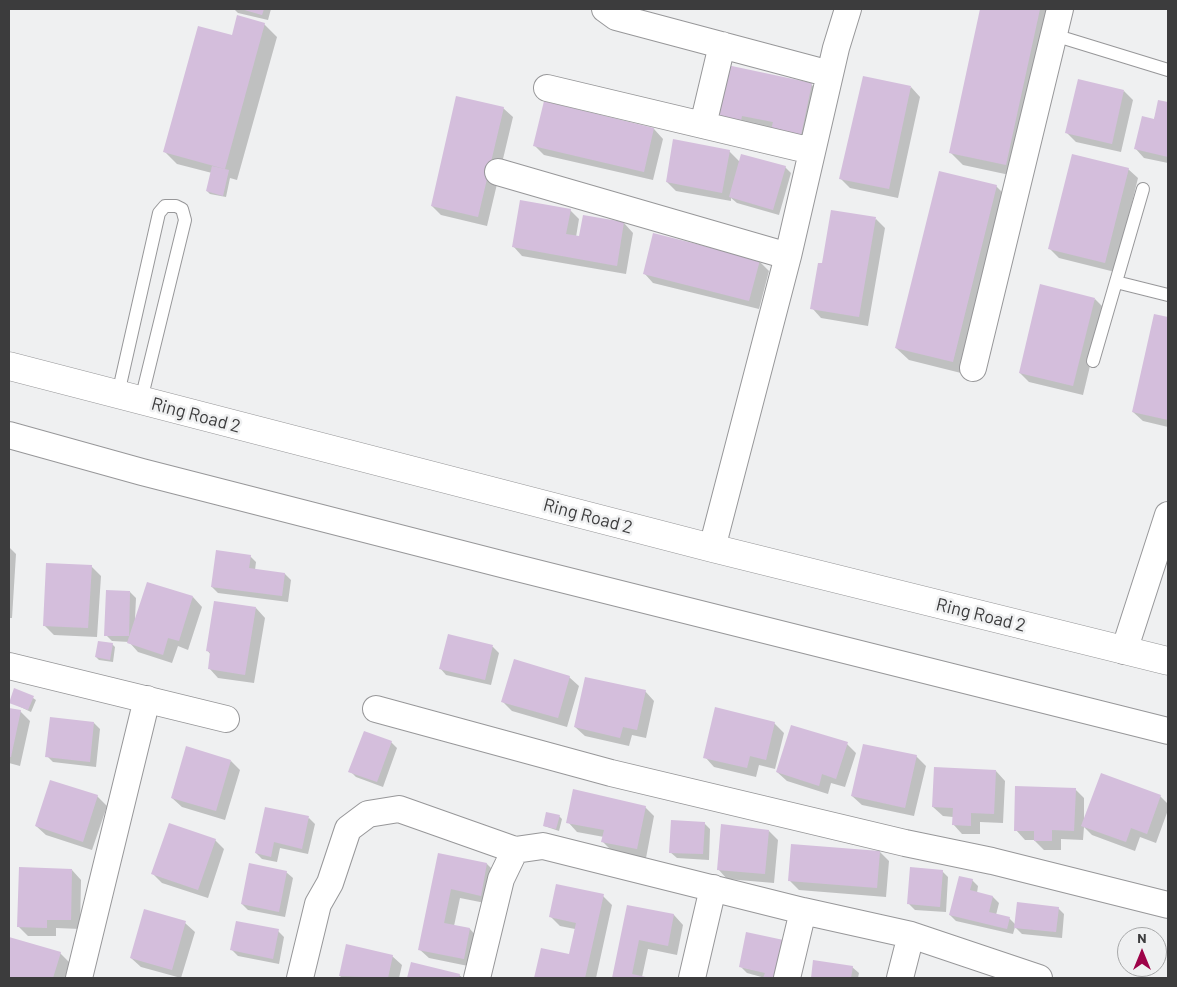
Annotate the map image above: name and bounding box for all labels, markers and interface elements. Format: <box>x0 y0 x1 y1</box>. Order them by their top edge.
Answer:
street label: Ring Road 2 <box>149 393 243 437</box>
street label: Ring Road 2 <box>541 494 635 538</box>
street label: Ring Road 2 <box>934 593 1028 637</box>
north arrow <box>1117 927 1167 977</box>
text: N <box>1137 929 1147 946</box>

